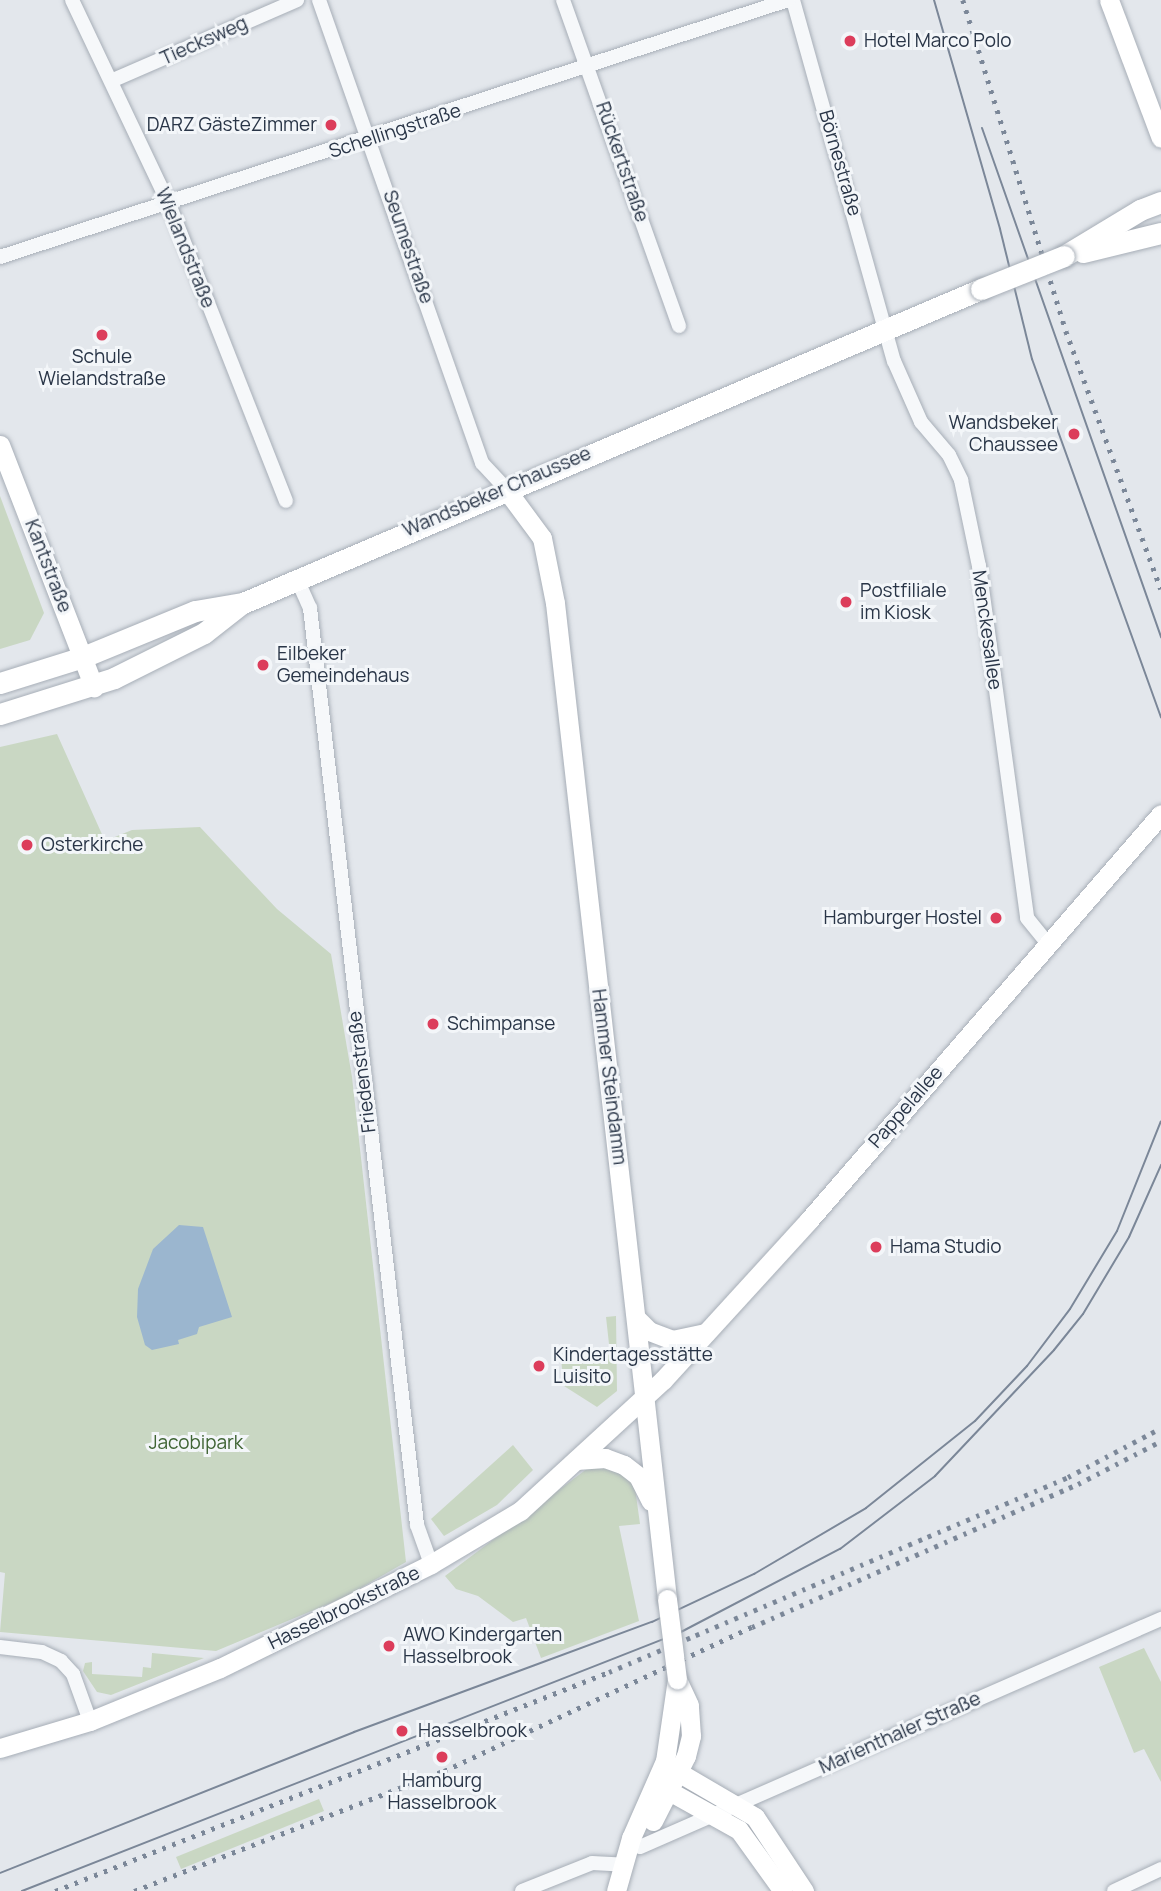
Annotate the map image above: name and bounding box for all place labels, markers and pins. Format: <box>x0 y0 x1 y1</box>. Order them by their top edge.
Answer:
place label: Hotel Marco Polo <box>864 30 1012 52</box>
marker: Hotel Marco Polo <box>842 33 858 49</box>
place label: DARZ GästeZimmer <box>147 114 317 136</box>
marker: DARZ GästeZimmer <box>323 117 339 133</box>
marker: Schule Wielandstraße <box>94 327 110 343</box>
place label: Schule Wielandstraße <box>38 346 166 390</box>
place label: Wandsbeker Chaussee <box>949 412 1058 456</box>
marker: Wandsbeker Chaussee <box>1064 424 1084 444</box>
place label: Postfiliale im Kiosk <box>860 580 947 624</box>
marker: Postfiliale im Kiosk <box>838 594 854 610</box>
place label: Eilbeker Gemeindehaus <box>277 643 409 687</box>
marker: Eilbeker Gemeindehaus <box>255 657 271 673</box>
place label: Osterkirche <box>41 834 143 856</box>
marker: Osterkirche <box>19 837 35 853</box>
place label: Hamburger Hostel <box>823 907 982 929</box>
marker: Hamburger Hostel <box>988 910 1004 926</box>
place label: Schimpanse <box>447 1013 555 1035</box>
marker: Schimpanse <box>425 1016 441 1032</box>
place label: Hama Studio <box>890 1236 1002 1258</box>
marker: Hama Studio <box>868 1239 884 1255</box>
place label: Kindertagesstätte Luisito <box>553 1344 713 1388</box>
marker: Kindertagesstätte Luisito <box>531 1358 547 1374</box>
place label: AWO Kindergarten Hasselbrook <box>403 1624 562 1668</box>
marker: AWO Kindergarten Hasselbrook <box>381 1638 397 1654</box>
place label: Hasselbrook <box>418 1720 527 1742</box>
marker: Hasselbrook <box>392 1721 412 1741</box>
marker: Hamburg Hasselbrook <box>432 1747 452 1767</box>
place label: Hamburg Hasselbrook <box>388 1770 496 1814</box>

